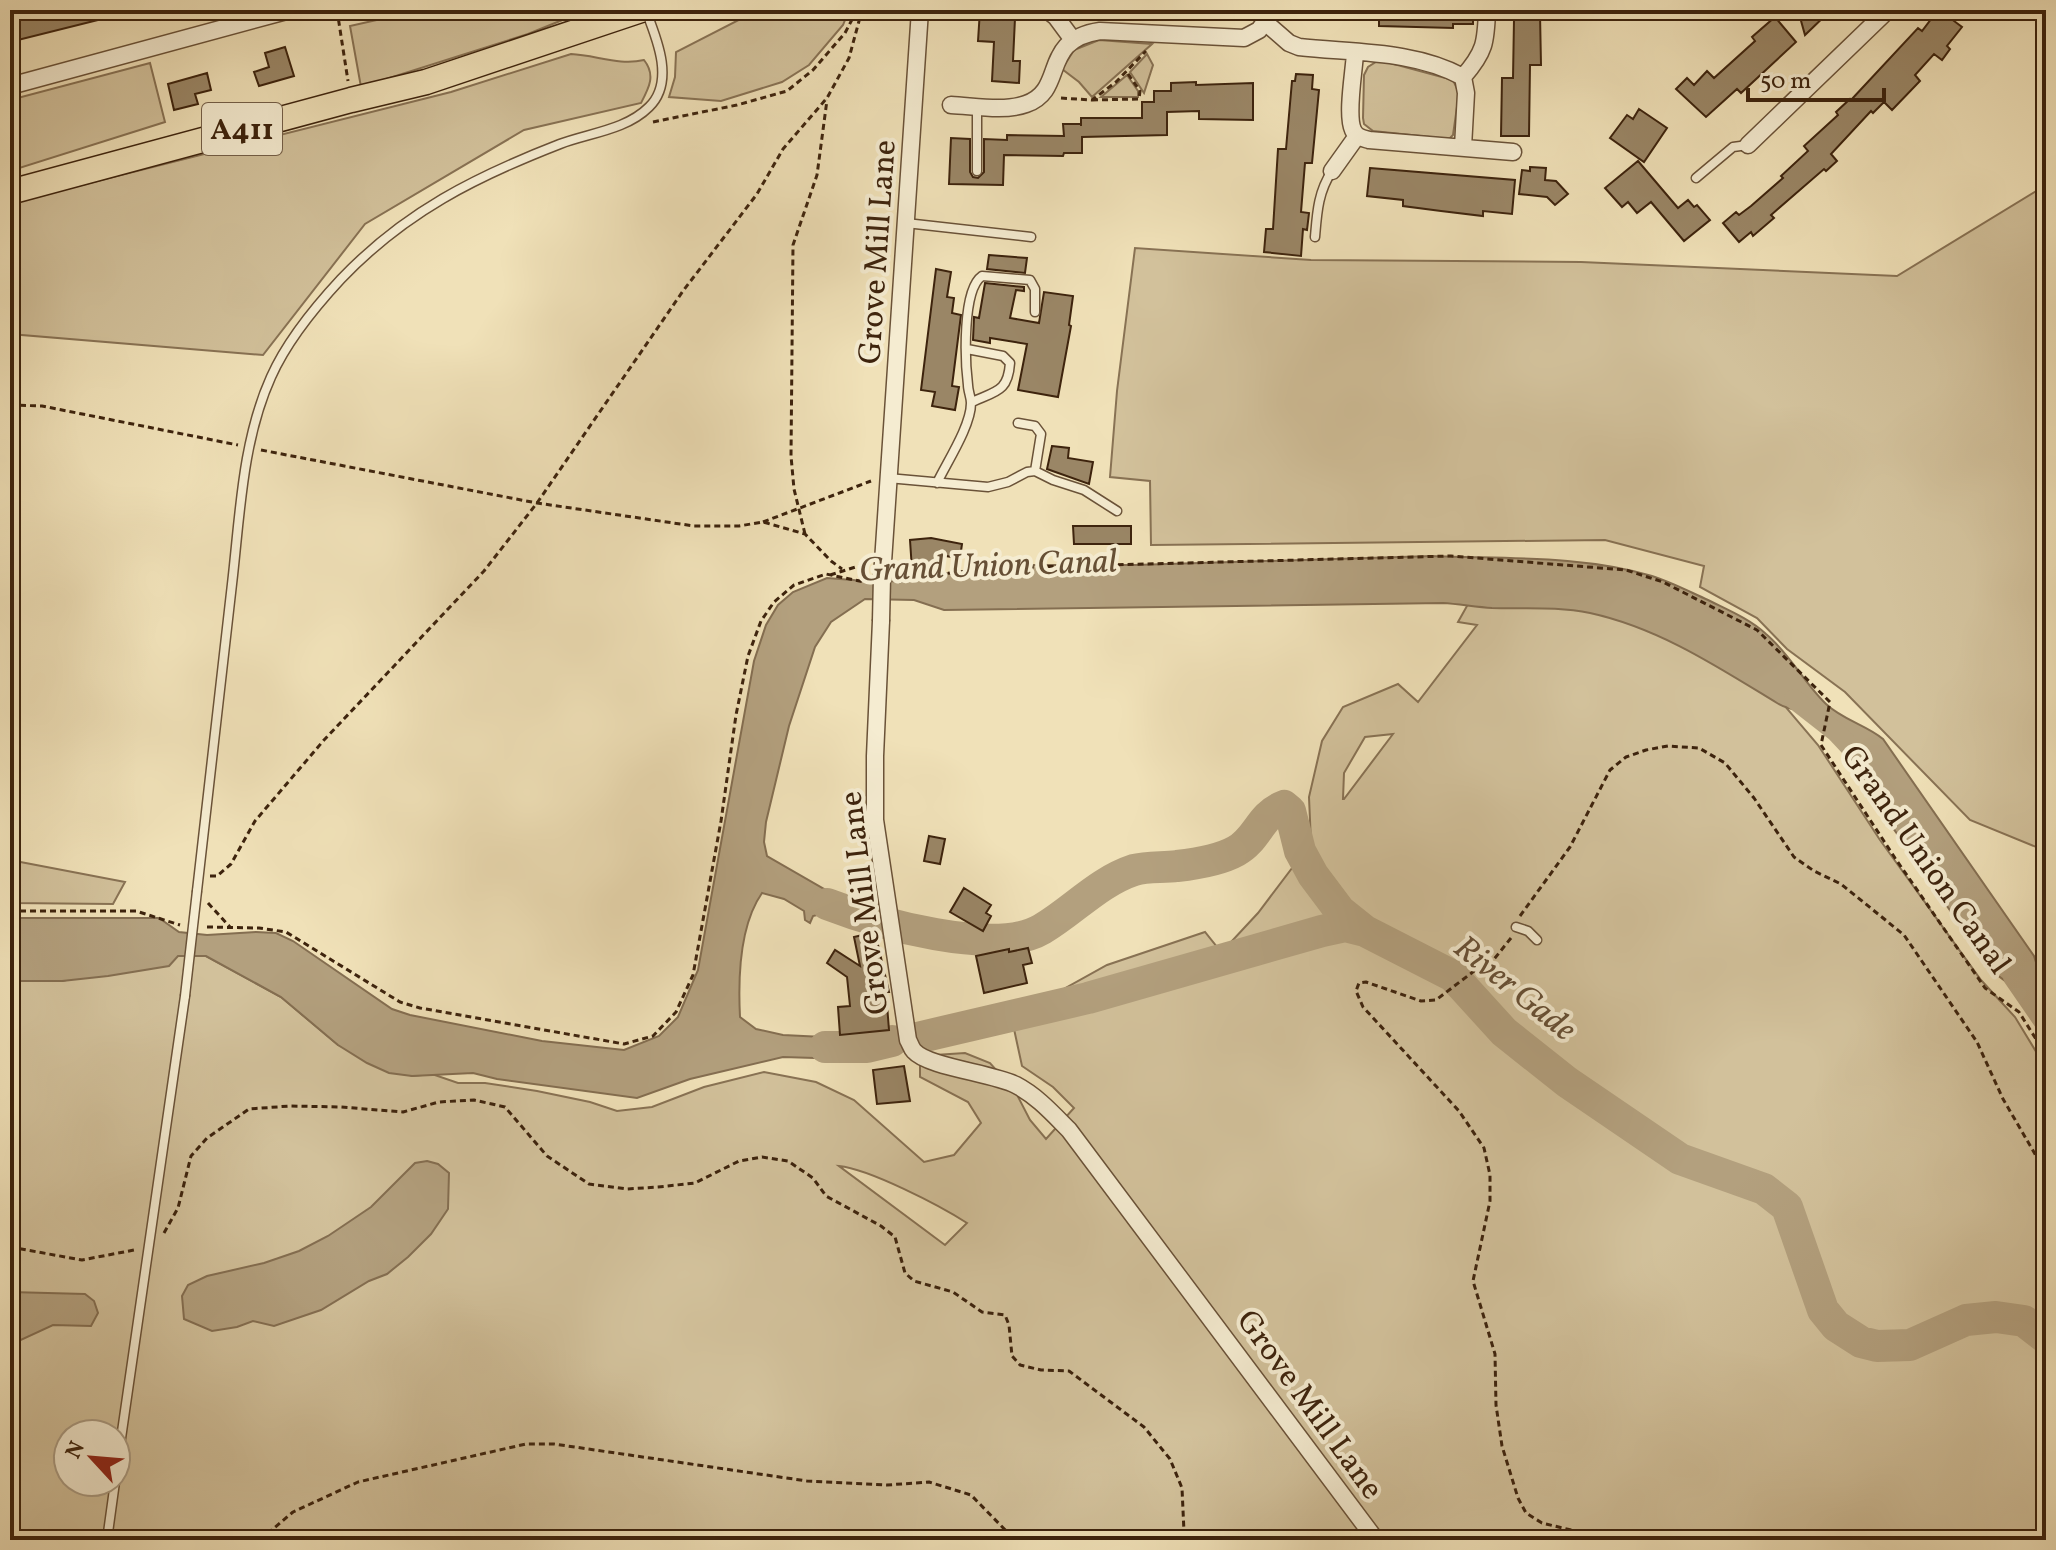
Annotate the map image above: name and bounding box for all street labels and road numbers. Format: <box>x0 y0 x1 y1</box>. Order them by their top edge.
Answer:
road number: A411 <box>202 103 282 155</box>
street label: Grove Mill Lane <box>849 139 909 366</box>
street label: Grand Union Canal <box>1829 737 2020 984</box>
street label: Grove Mill Lane <box>830 788 902 1017</box>
street label: Grove Mill Lane <box>1225 1302 1392 1510</box>

